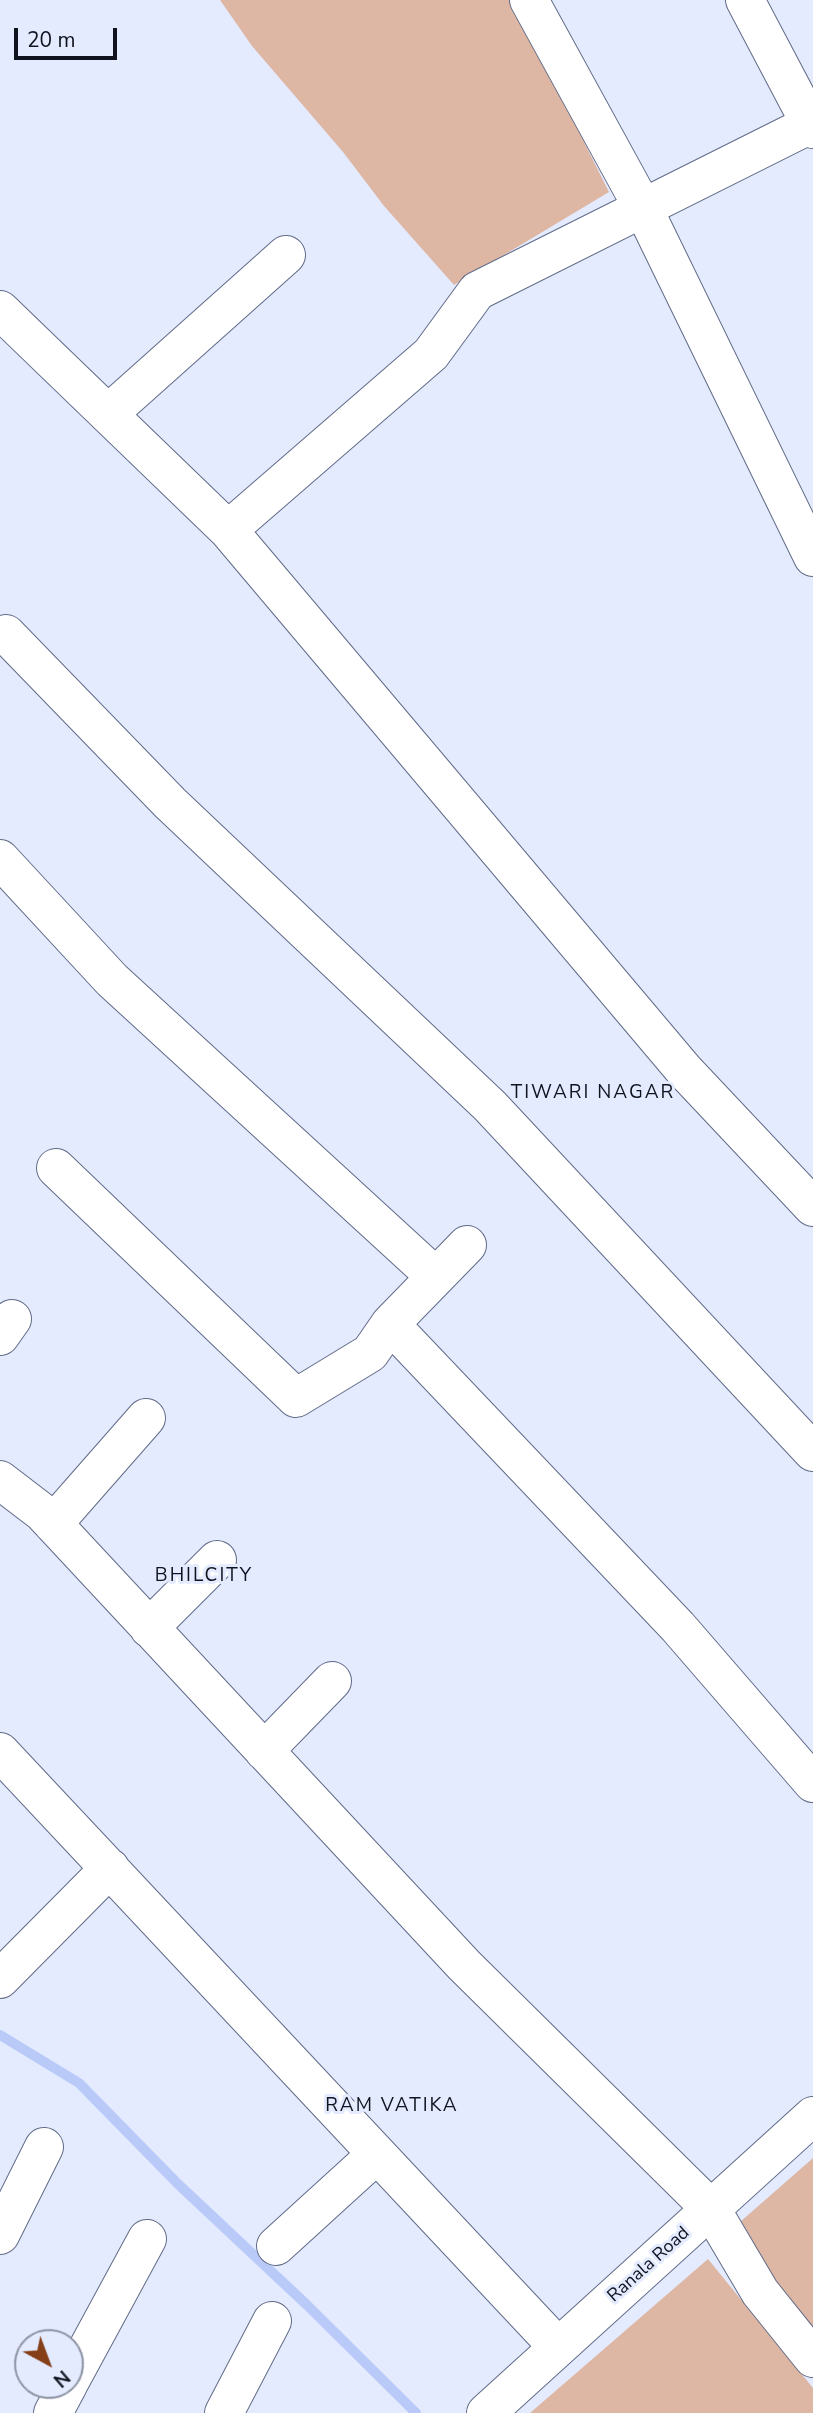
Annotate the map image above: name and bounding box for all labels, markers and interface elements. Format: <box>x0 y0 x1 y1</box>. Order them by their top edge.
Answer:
scale bar <box>18 14 121 58</box>
text: 20 m <box>27 26 76 54</box>
district label: TIWARI NAGAR <box>512 1082 674 1104</box>
district label: BHILCITY <box>156 1565 252 1587</box>
district label: RAM VATIKA <box>327 2095 457 2117</box>
street label: Ranala Road <box>604 2223 694 2307</box>
north arrow <box>14 2329 84 2399</box>
text: N <box>48 2364 75 2393</box>

